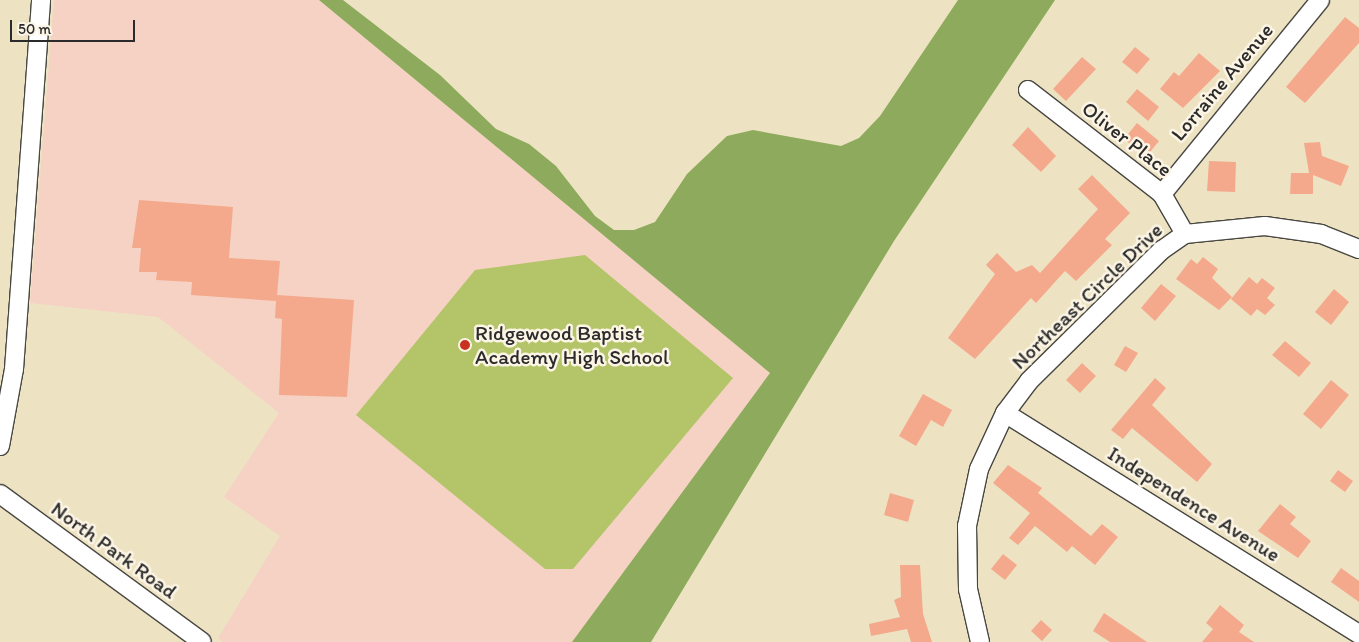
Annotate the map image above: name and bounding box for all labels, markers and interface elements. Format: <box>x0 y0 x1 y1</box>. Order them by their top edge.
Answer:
scale bar <box>12 10 138 42</box>
street label: Lorraine Avenue <box>1166 18 1278 146</box>
text: 50 m <box>18 20 51 38</box>
street label: Oliver Place <box>1077 96 1177 182</box>
street label: Northeast Circle Drive <box>1006 218 1168 374</box>
place label: Ridgewood Baptist Academy High School <box>475 320 669 370</box>
marker: Ridgewood Baptist Academy High School <box>459 339 471 351</box>
street label: Independence Avenue <box>1104 441 1284 567</box>
street label: North Park Road <box>47 496 181 604</box>

